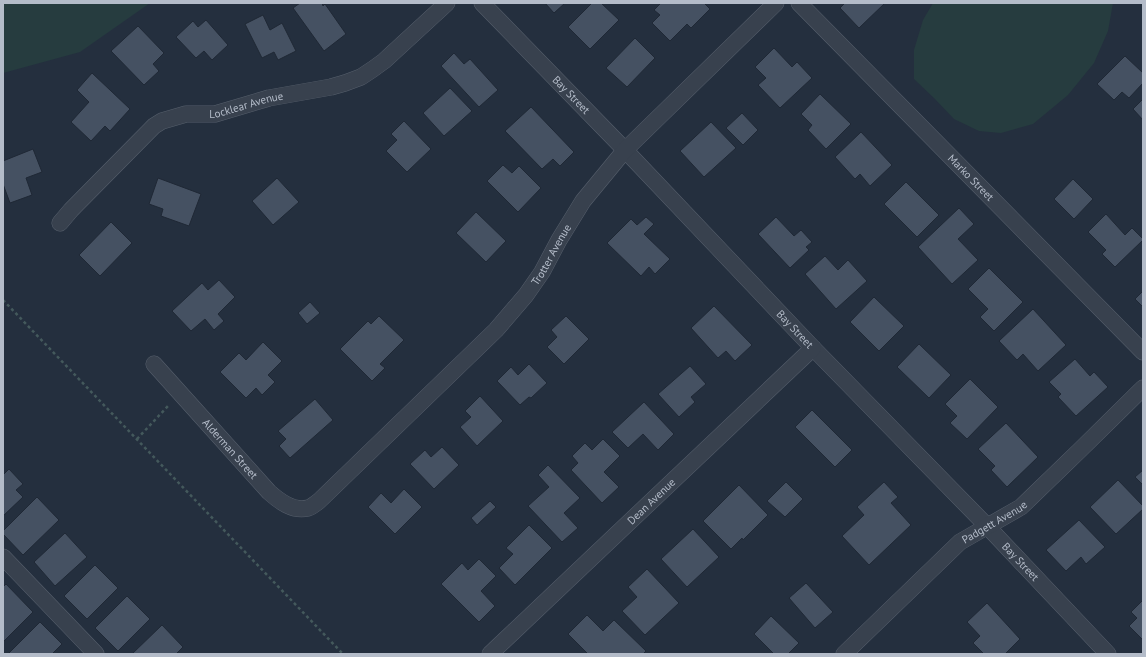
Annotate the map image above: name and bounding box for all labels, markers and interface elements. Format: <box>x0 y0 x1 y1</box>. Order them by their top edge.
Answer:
street label: Bay Street <box>550 73 593 117</box>
street label: Locklear Avenue <box>209 89 285 121</box>
street label: Marko Street <box>945 151 997 204</box>
street label: Trotter Avenue <box>528 221 574 288</box>
street label: Bay Street <box>774 307 817 351</box>
street label: Alderman Street <box>199 416 261 482</box>
street label: Dean Avenue <box>624 475 679 527</box>
street label: Padgett Avenue <box>959 498 1030 546</box>
street label: Bay Street <box>999 539 1042 584</box>

